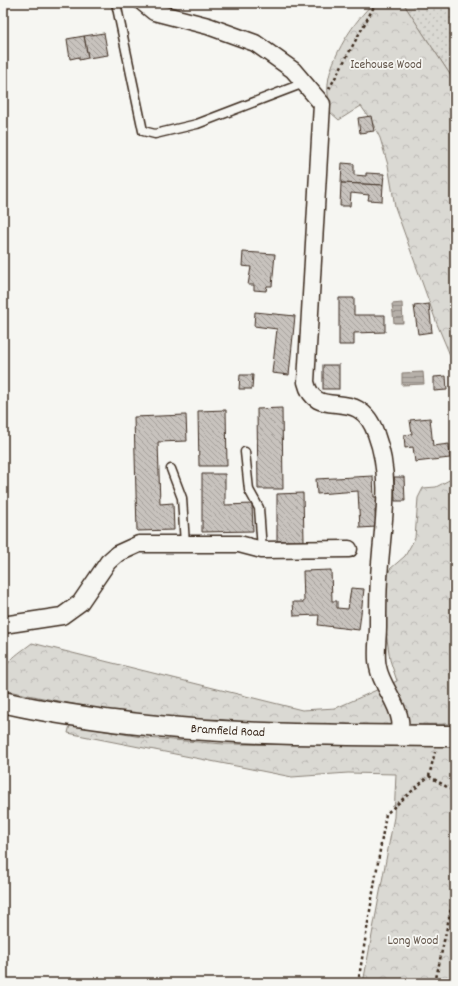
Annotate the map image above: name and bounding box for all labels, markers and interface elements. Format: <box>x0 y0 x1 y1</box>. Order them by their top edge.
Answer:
park label: Icehouse Wood <box>350 56 422 75</box>
street label: Bramfield Road <box>190 719 265 743</box>
park label: Long Wood <box>388 932 438 951</box>

